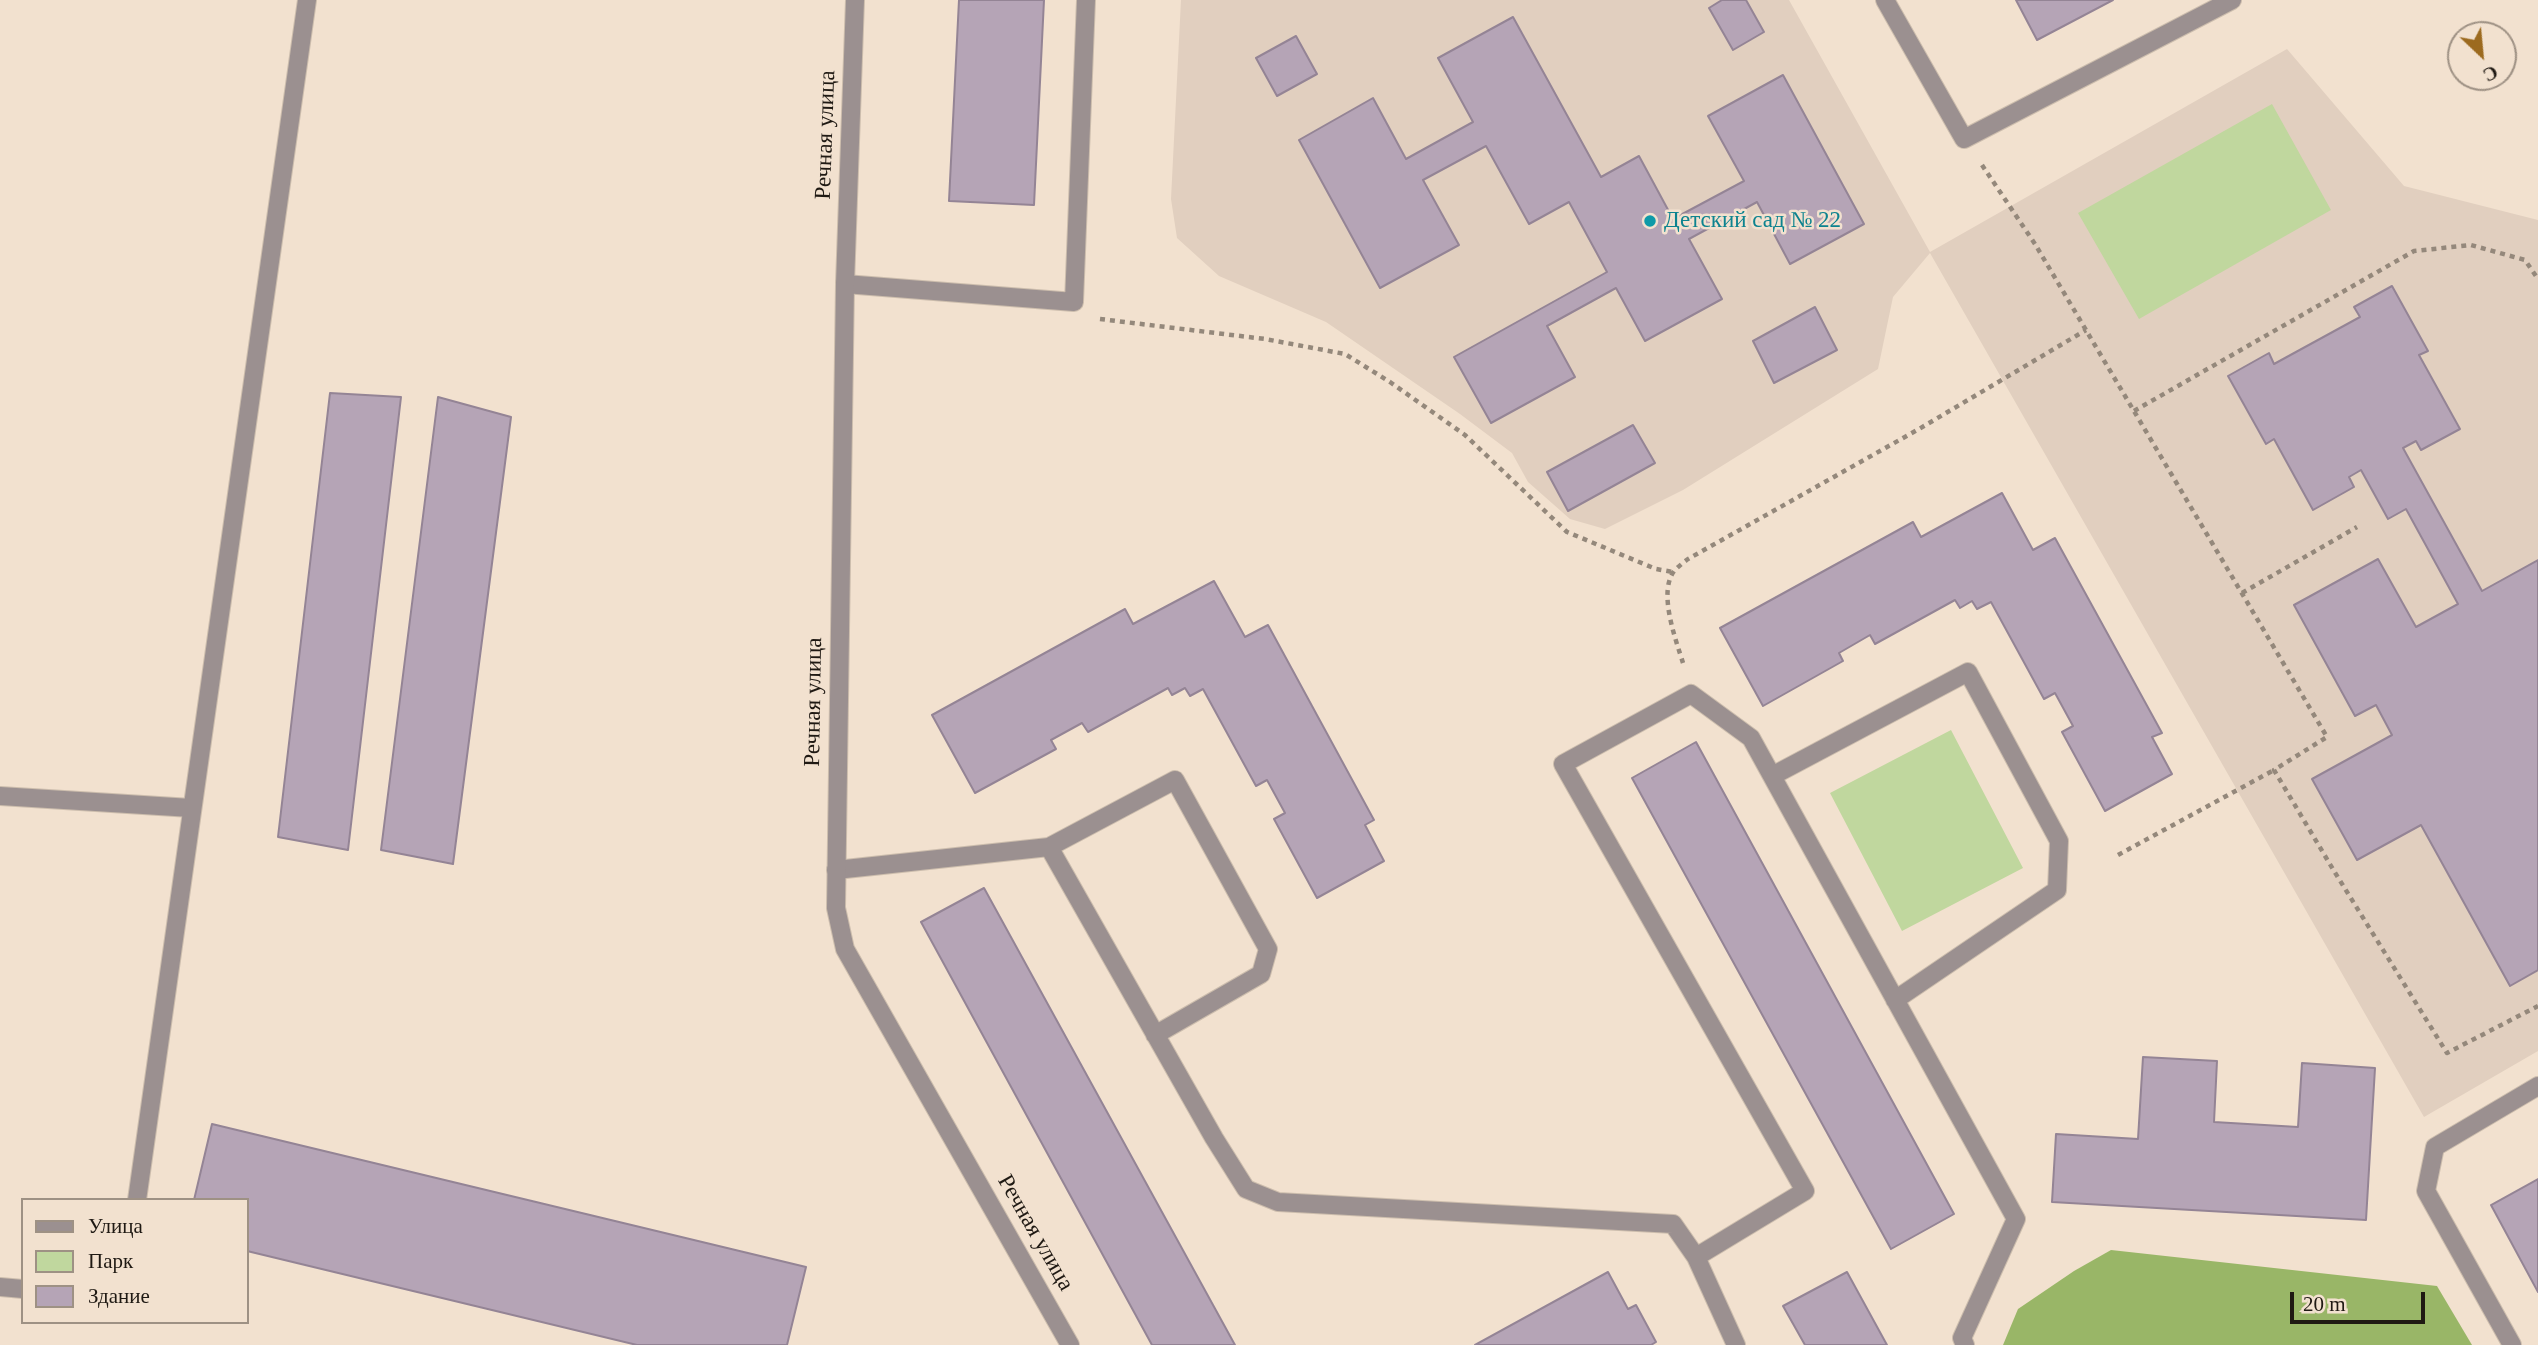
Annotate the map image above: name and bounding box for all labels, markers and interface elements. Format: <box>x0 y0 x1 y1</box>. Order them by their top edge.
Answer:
north arrow <box>2447 21 2517 91</box>
text: С <box>2480 61 2501 86</box>
street label: Речная улица <box>810 70 842 200</box>
place label: Детский сад № 22 <box>1664 207 1841 235</box>
marker: Детский сад № 22 <box>1642 213 1658 229</box>
street label: Речная улица <box>799 637 829 767</box>
street label: Речная улица <box>991 1170 1079 1296</box>
legend <box>21 1198 248 1324</box>
text: Улица <box>88 1214 143 1238</box>
text: Парк <box>88 1249 133 1273</box>
scale bar <box>2293 1278 2428 1322</box>
text: Здание <box>88 1284 150 1308</box>
text: 20 m <box>2303 1292 2346 1316</box>

